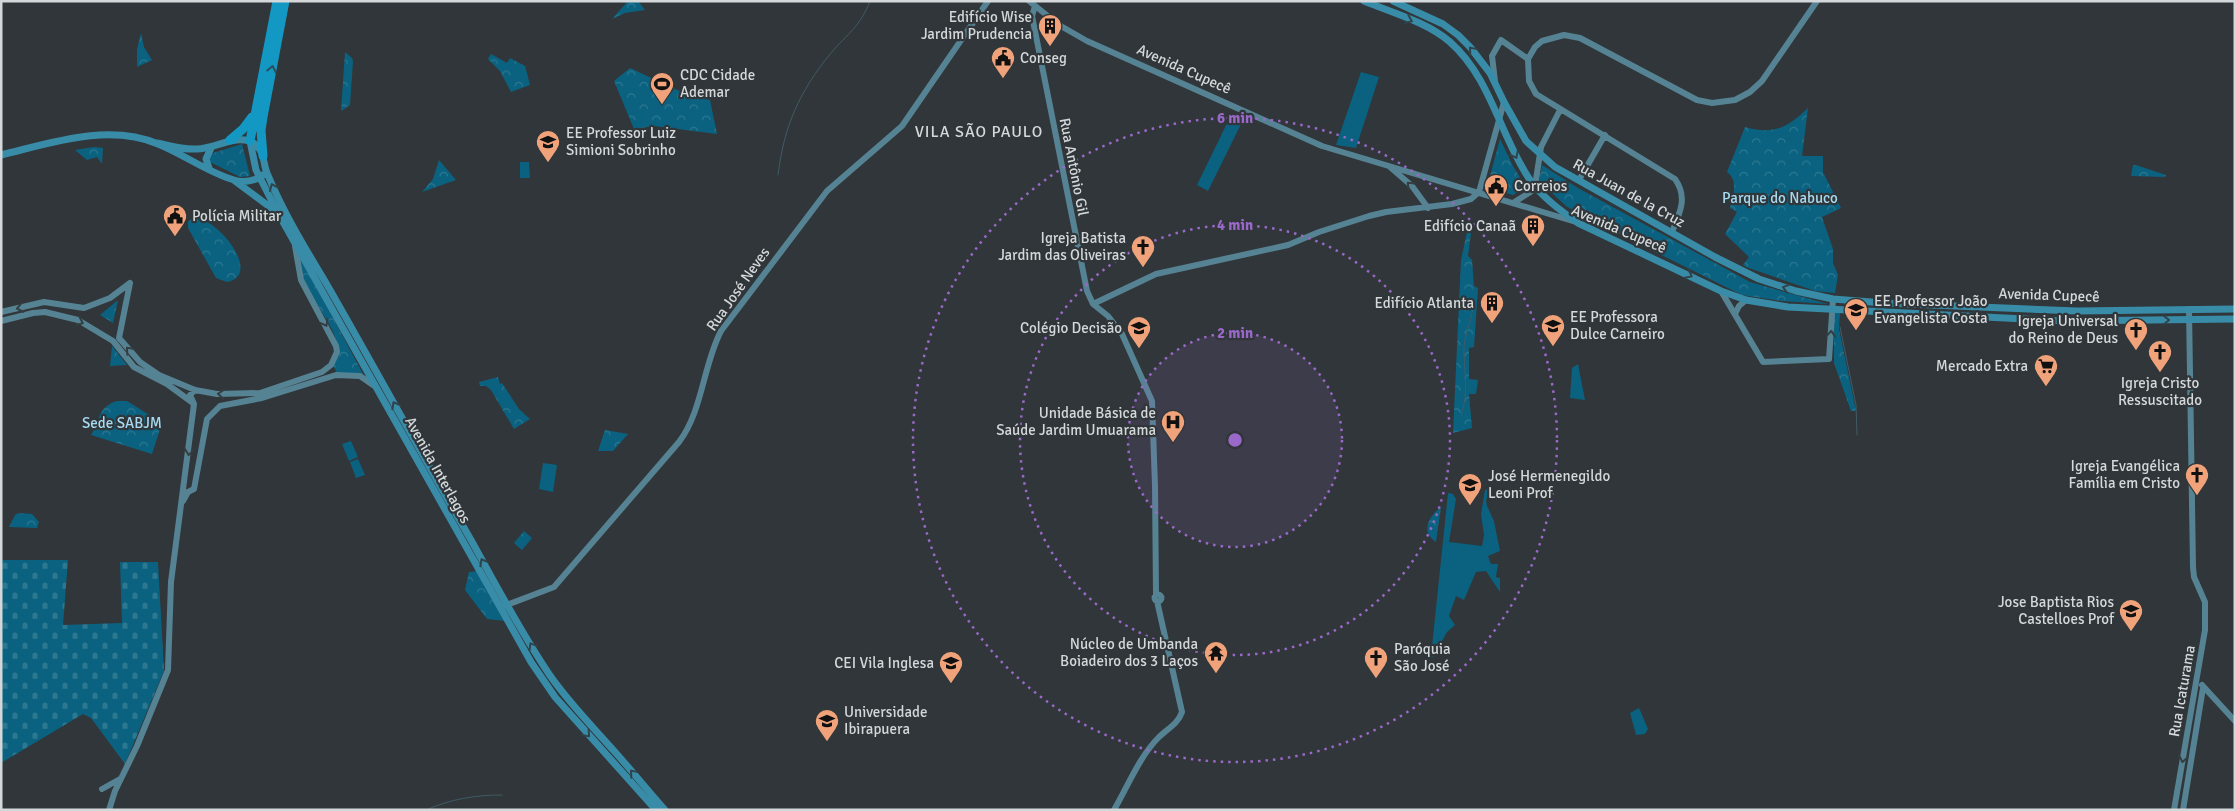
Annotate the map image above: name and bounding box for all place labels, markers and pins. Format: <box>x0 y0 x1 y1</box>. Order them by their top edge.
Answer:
place label: Edifício Wise Jardim Prudencia <box>921 8 1032 43</box>
building icon: Edifício Wise Jardim Prudencia <box>1037 13 1063 47</box>
public building icon: Conseg <box>990 45 1016 79</box>
place label: Conseg <box>1020 49 1067 67</box>
place label: CDC Cidade Ademar <box>680 66 755 101</box>
sports icon: CDC Cidade Ademar <box>649 71 675 105</box>
place label: EE Professor Luiz Simioni Sobrinho <box>566 124 676 159</box>
school or university icon: EE Professor Luiz Simioni Sobrinho <box>535 129 561 163</box>
public building icon: Correios <box>1483 173 1509 207</box>
place label: Correios <box>1514 177 1568 195</box>
public building icon: Polícia Militar <box>162 203 188 237</box>
place label: Polícia Militar <box>192 207 282 225</box>
building icon: Edifício Canaã <box>1520 213 1546 247</box>
place label: Edifício Canaã <box>1424 217 1516 235</box>
place label: Igreja Batista Jardim das Oliveiras <box>998 229 1126 264</box>
church icon: Igreja Batista Jardim das Oliveiras <box>1130 234 1156 268</box>
building icon: Edifício Atlanta <box>1479 290 1505 324</box>
place label: EE Professor João Evangelista Costa <box>1874 292 1988 327</box>
place label: Edifício Atlanta <box>1374 294 1474 312</box>
school or university icon: EE Professor João Evangelista Costa <box>1843 297 1869 331</box>
place label: EE Professora Dulce Carneiro <box>1570 308 1665 343</box>
place label: Igreja Universal do Reino de Deus <box>2009 312 2118 347</box>
school or university icon: EE Professora Dulce Carneiro <box>1540 313 1566 347</box>
school or university icon: Colégio Decisão <box>1126 315 1152 349</box>
church icon: Igreja Universal do Reino de Deus <box>2123 317 2149 351</box>
place label: Colégio Decisão <box>1020 319 1122 337</box>
church icon: Igreja Cristo Ressuscitado <box>2147 339 2173 373</box>
supermarket icon: Mercado Extra <box>2033 353 2059 387</box>
place label: Mercado Extra <box>1936 357 2028 375</box>
place label: Igreja Cristo Ressuscitado <box>2118 374 2202 409</box>
place label: Unidade Básica de Saúde Jardim Umuarama <box>996 404 1156 439</box>
hospital icon: Unidade Básica de Saúde Jardim Umuarama <box>1160 409 1186 443</box>
centre of rings <box>1226 431 1244 449</box>
place label: Igreja Evangélica Família em Cristo <box>2069 457 2180 492</box>
church icon: Igreja Evangélica Família em Cristo <box>2184 462 2210 496</box>
place label: José Hermenegildo Leoni Prof <box>1488 467 1610 502</box>
school or university icon: José Hermenegildo Leoni Prof <box>1457 472 1483 506</box>
place label: Jose Baptista Rios Castelloes Prof <box>1998 593 2115 628</box>
school or university icon: Jose Baptista Rios Castelloes Prof <box>2118 598 2144 632</box>
place label: Núcleo de Umbanda Boiadeiro dos 3 Laços <box>1060 635 1198 670</box>
temple icon: Núcleo de Umbanda Boiadeiro dos 3 Laços <box>1203 640 1229 674</box>
place label: Paróquia São José <box>1394 640 1451 675</box>
church icon: Paróquia São José <box>1363 645 1389 679</box>
school or university icon: CEI Vila Inglesa <box>938 650 964 684</box>
place label: CEI Vila Inglesa <box>834 654 934 672</box>
place label: Universidade Ibirapuera <box>844 703 927 738</box>
school or university icon: Universidade Ibirapuera <box>814 708 840 742</box>

